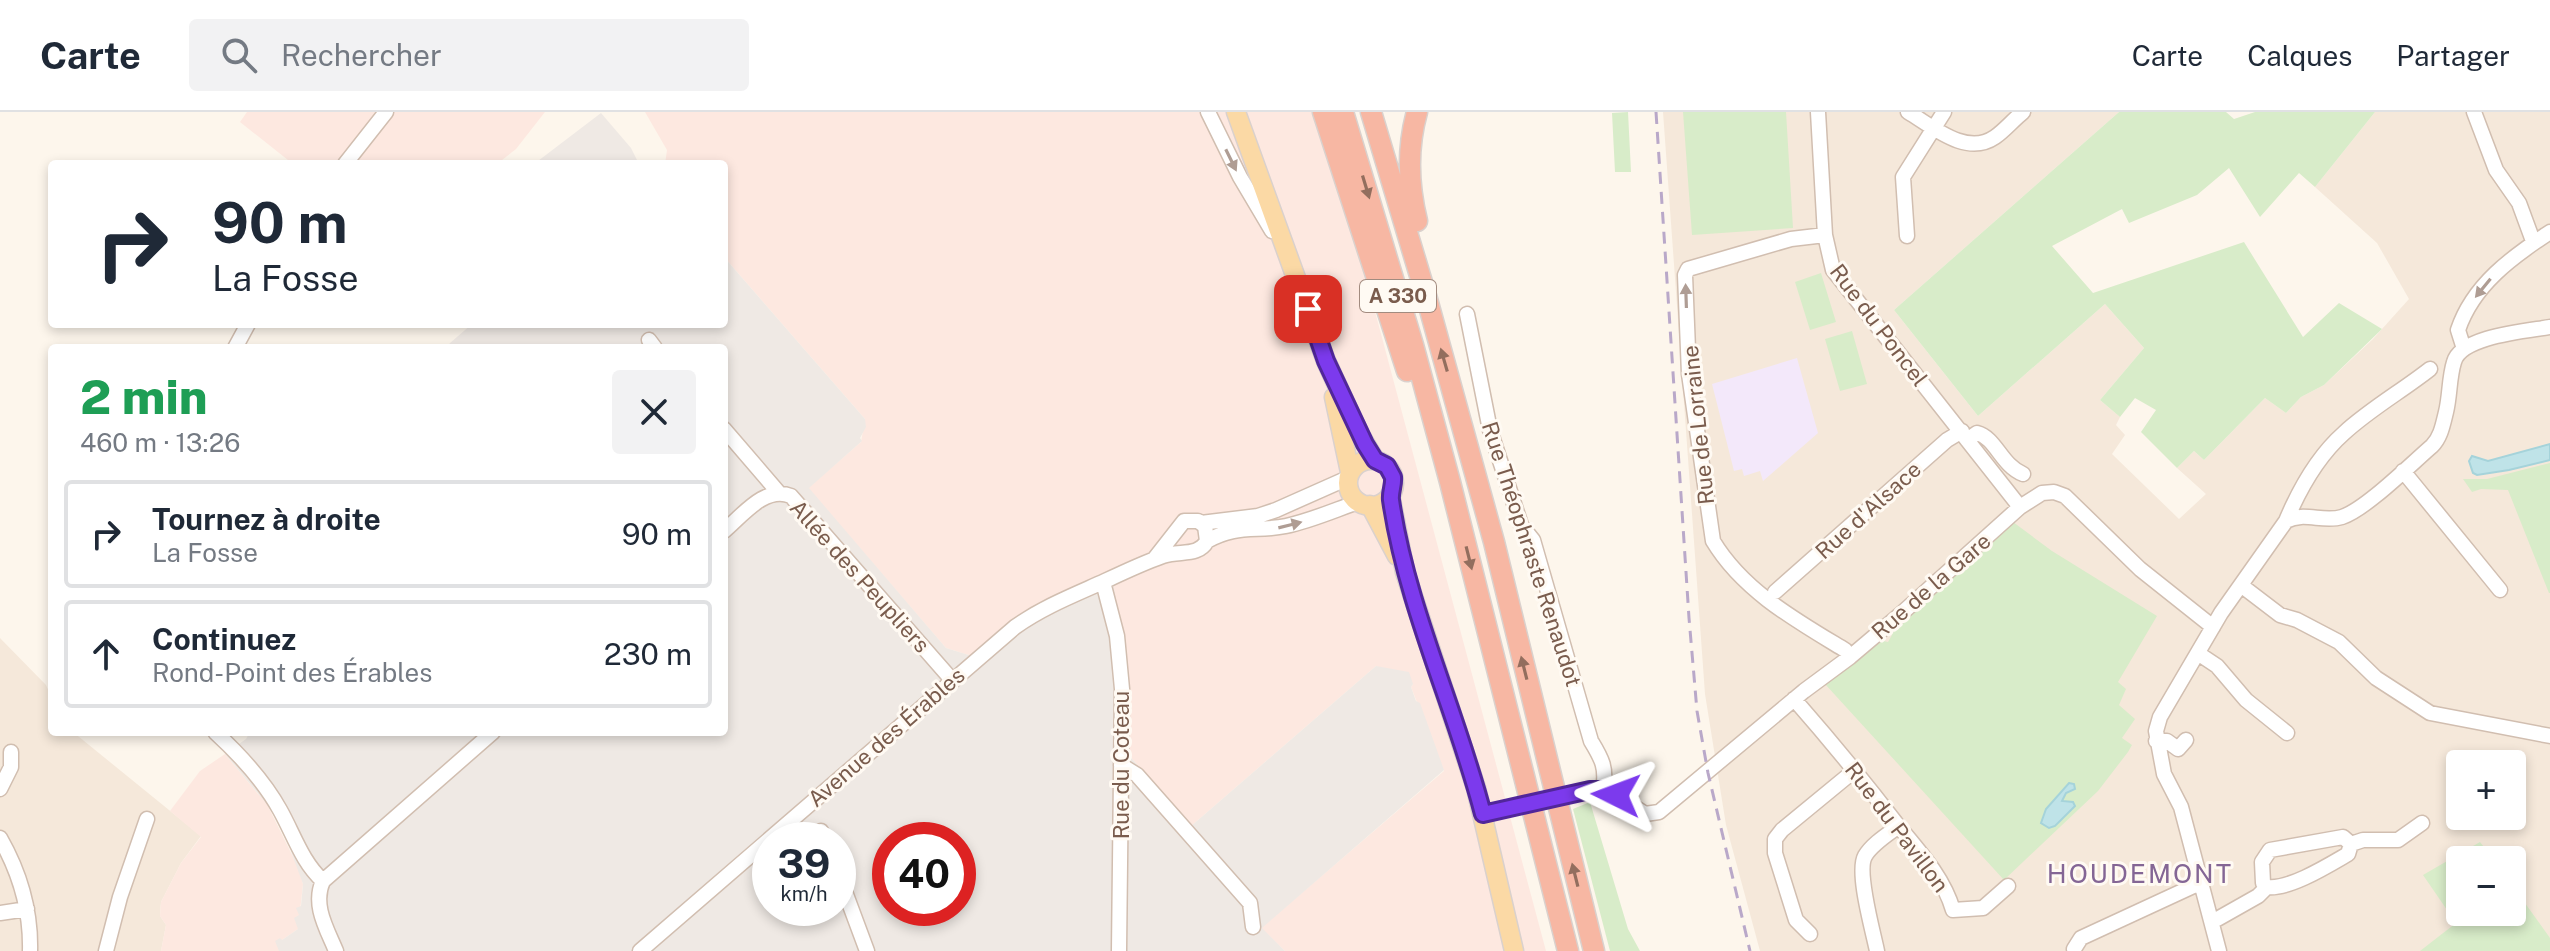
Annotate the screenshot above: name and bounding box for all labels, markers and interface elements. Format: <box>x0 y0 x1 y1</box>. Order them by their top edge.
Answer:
search box <box>189 19 749 91</box>
text: Carte <box>40 33 141 78</box>
icon: search <box>217 33 261 77</box>
text: Rechercher <box>281 37 442 73</box>
text: Carte <box>2132 39 2203 72</box>
text: Calques <box>2247 39 2352 72</box>
text: Partager <box>2396 39 2510 72</box>
one-way arrow <box>1224 148 1238 171</box>
one-way arrow <box>1360 175 1373 199</box>
text: 90 m <box>212 190 348 256</box>
icon: right <box>80 192 184 296</box>
text: La Fosse <box>212 257 359 299</box>
street label: Rue du Poncel <box>1825 259 1933 391</box>
pin <box>1274 275 1342 343</box>
one-way arrow <box>2475 278 2491 298</box>
road number: A 330 <box>1360 280 1436 312</box>
one-way arrow <box>1680 283 1693 308</box>
icon: arrive <box>1286 287 1330 331</box>
street label: Rue de Lorraine <box>1677 344 1719 506</box>
one-way arrow <box>1437 348 1450 372</box>
text: 2 min <box>80 368 208 425</box>
button: close <box>612 370 696 454</box>
street label: Rue Théophraste Renaudot <box>1477 418 1587 690</box>
text: 460 m · 13:26 <box>80 427 241 458</box>
street label: Rue d'Alsace <box>1810 456 1926 564</box>
street label: Allée des Peupliers <box>785 494 935 658</box>
text: Tournez à droite <box>152 501 381 537</box>
icon: right <box>84 512 128 556</box>
text: 90 m <box>622 516 692 552</box>
one-way arrow <box>1278 518 1303 530</box>
street label: Rue de la Gare <box>1866 527 1996 645</box>
text: La Fosse <box>152 537 258 568</box>
one-way arrow <box>1463 545 1475 570</box>
text: Continuez <box>152 621 296 657</box>
icon: ahead <box>84 632 128 676</box>
text: 230 m <box>604 636 692 672</box>
one-way arrow <box>1518 655 1530 680</box>
text: Rond-Point des Érables <box>152 657 432 688</box>
street label: Avenue des Érables <box>802 662 970 812</box>
street label: Rue du Coteau <box>1108 691 1134 839</box>
map controls <box>2446 750 2526 926</box>
button: + <box>2446 750 2526 830</box>
position arrow <box>1574 753 1658 837</box>
street label: Rue du Pavillon <box>1840 757 1954 897</box>
speed limit sign: 40 <box>872 822 976 926</box>
text: 39 <box>778 840 830 887</box>
button: − <box>2446 846 2526 926</box>
district label: HOUDEMONT <box>2047 858 2233 889</box>
one-way arrow <box>1568 863 1580 888</box>
text: km/h <box>780 882 828 906</box>

